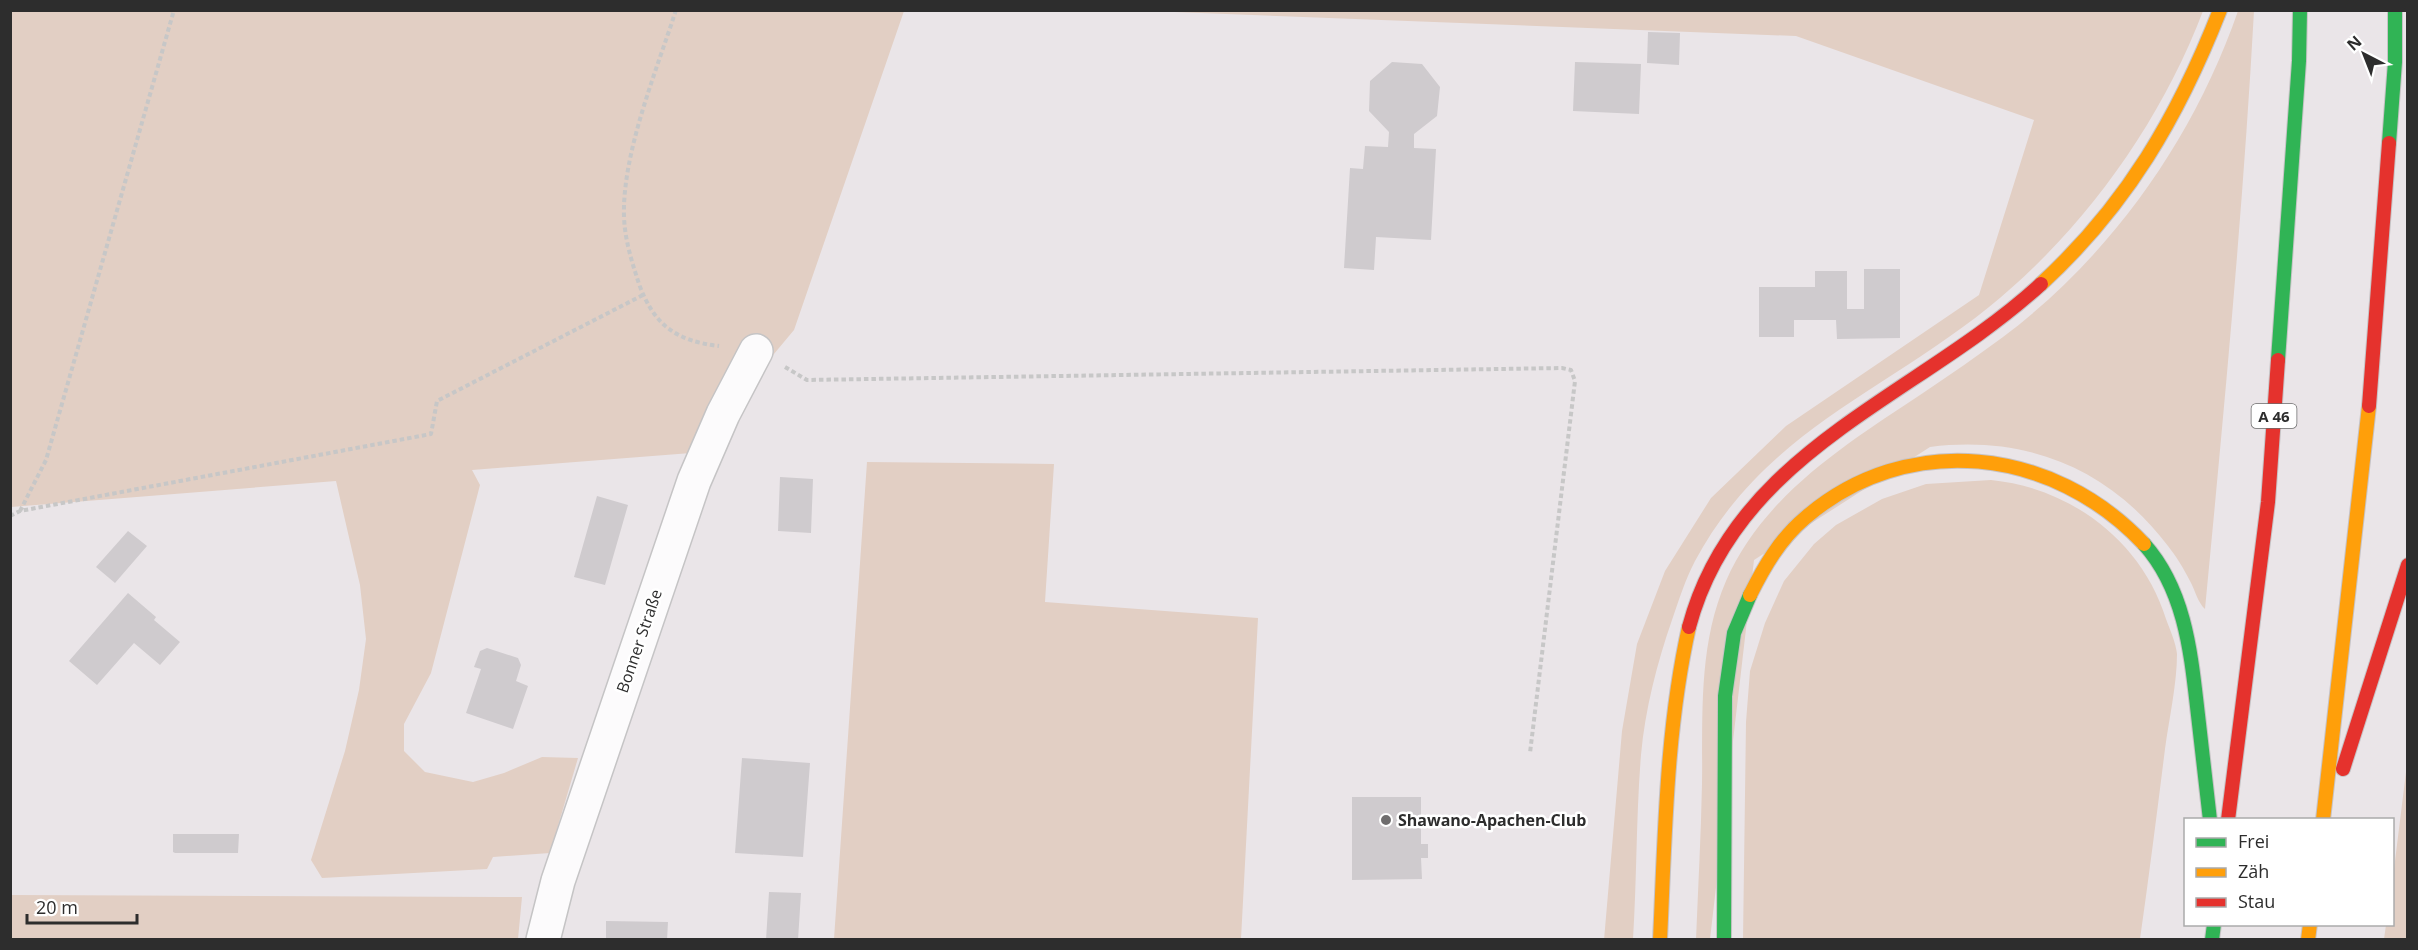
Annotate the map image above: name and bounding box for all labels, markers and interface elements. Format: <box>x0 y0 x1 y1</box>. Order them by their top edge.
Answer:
north arrow <box>2334 24 2394 84</box>
text: N <box>2342 30 2366 55</box>
road number: A 46 <box>2252 404 2296 428</box>
street label: Bonner Straße <box>611 586 667 696</box>
place label: Shawano-Apachen-Club <box>1398 809 1586 831</box>
marker: Shawano-Apachen-Club <box>1379 813 1393 827</box>
legend <box>2184 818 2394 926</box>
text: Frei <box>2238 829 2269 853</box>
text: Zäh <box>2238 859 2269 883</box>
scale bar <box>27 887 136 925</box>
text: Stau <box>2238 889 2275 913</box>
text: 20 m <box>36 895 78 919</box>

